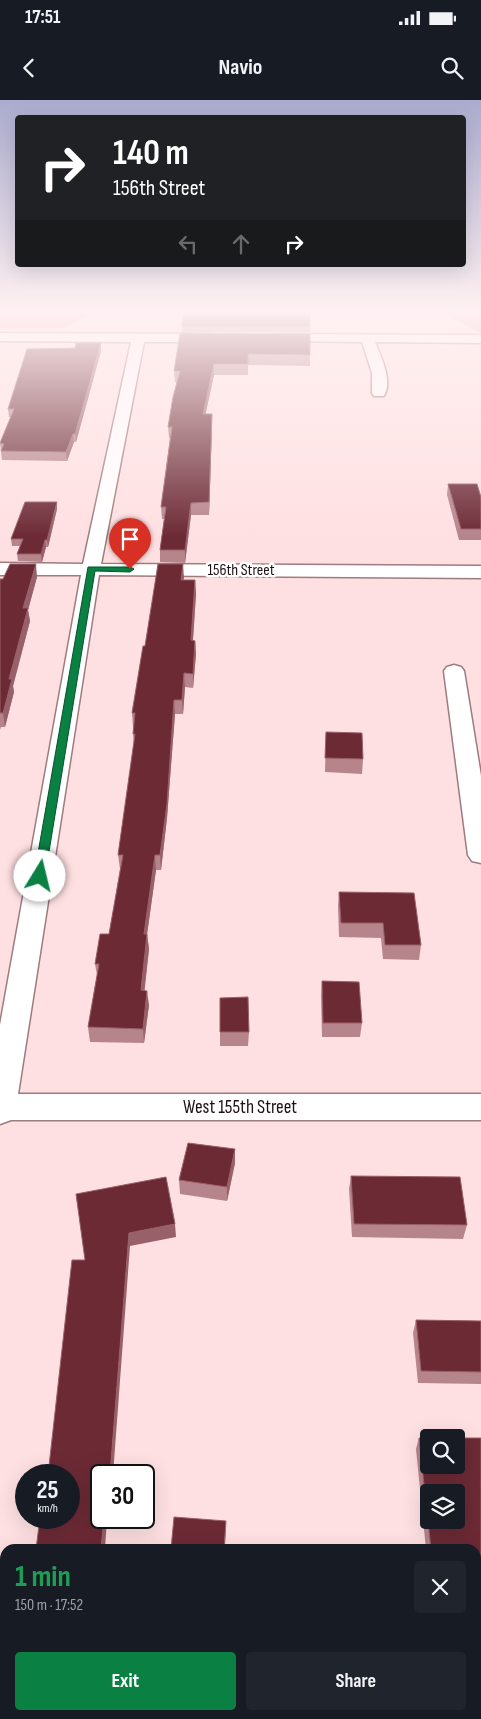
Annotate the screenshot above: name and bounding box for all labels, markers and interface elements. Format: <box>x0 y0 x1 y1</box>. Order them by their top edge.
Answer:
text: 17:51 <box>25 6 61 29</box>
icon: back <box>15 54 43 82</box>
text: Navio <box>219 54 262 81</box>
icon: search <box>438 54 466 82</box>
text: 140 m <box>113 132 189 175</box>
icon: right <box>30 135 95 200</box>
text: 156th Street <box>113 175 205 202</box>
icon: left <box>174 230 202 258</box>
icon: ahead <box>227 230 255 258</box>
icon: right <box>280 230 308 258</box>
pin <box>109 518 151 569</box>
icon: arrive <box>116 525 144 553</box>
street label: 156th Street <box>207 561 275 580</box>
position arrow <box>13 849 65 901</box>
street label: West 155th Street <box>183 1096 297 1119</box>
map controls <box>420 1429 465 1529</box>
button: search <box>420 1429 465 1474</box>
speed limit sign: 30 <box>90 1464 155 1529</box>
text: 25 <box>37 1475 58 1506</box>
button: layers <box>420 1484 465 1529</box>
text: km/h <box>37 1501 58 1516</box>
text: 1 min <box>15 1559 71 1595</box>
button: close <box>414 1561 466 1613</box>
text: 150 m · 17:52 <box>15 1596 83 1615</box>
button: Exit <box>15 1652 236 1710</box>
button: Share <box>246 1652 466 1710</box>

